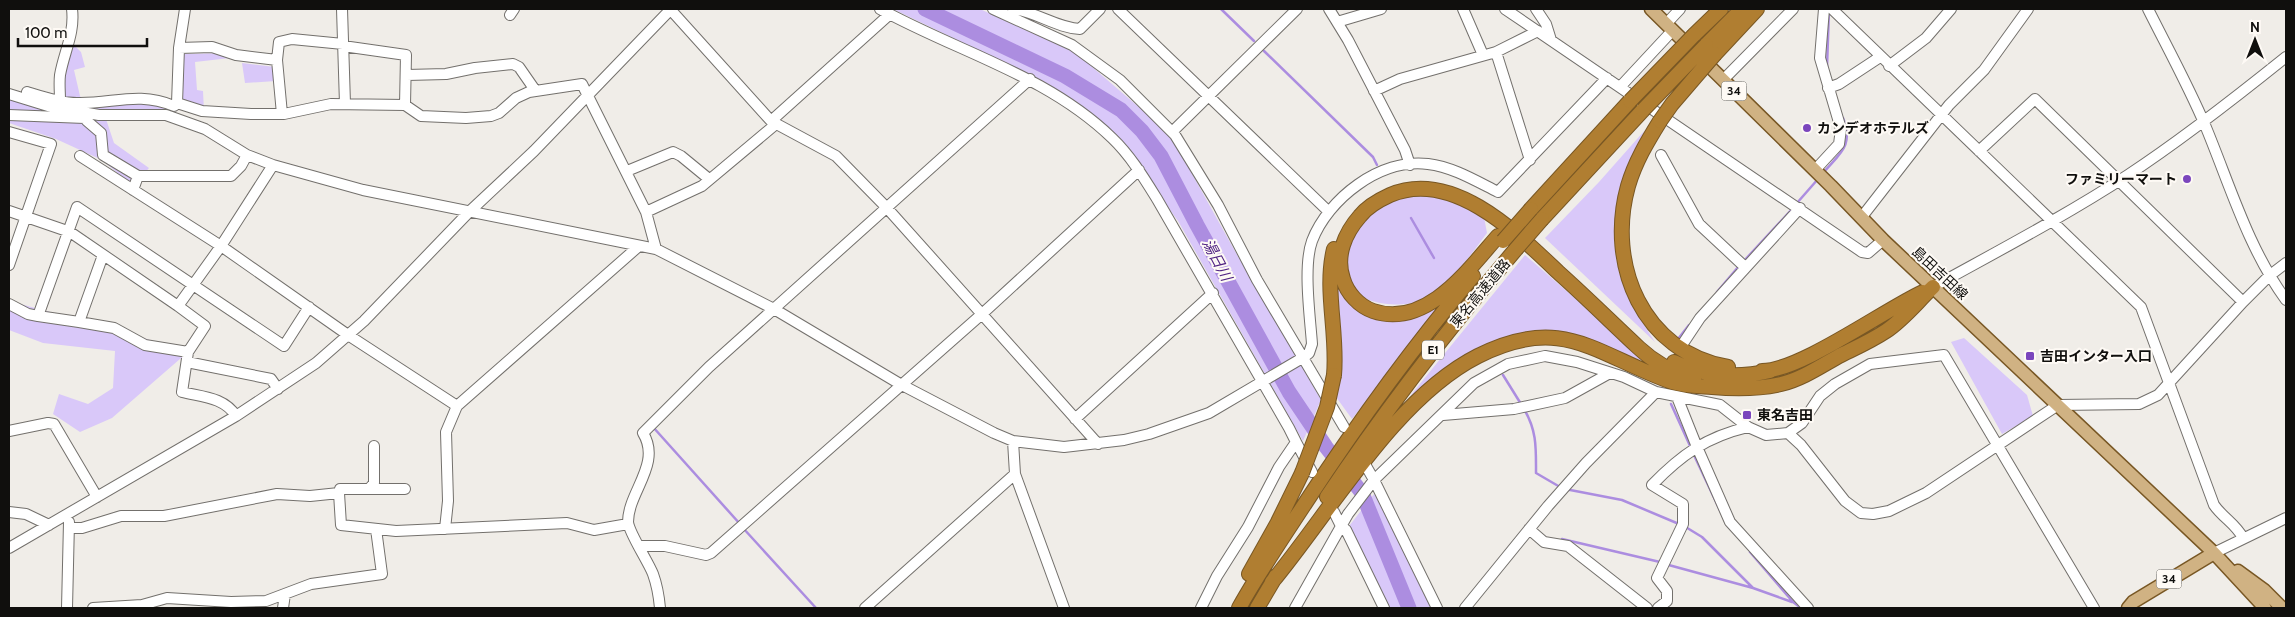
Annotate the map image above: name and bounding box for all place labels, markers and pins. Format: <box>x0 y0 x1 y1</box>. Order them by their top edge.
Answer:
place label: カンデオホテルズ <box>1817 119 1929 137</box>
marker: カンデオホテルズ <box>1801 122 1813 134</box>
place label: ファミリーマート <box>2065 170 2177 188</box>
marker: ファミリーマート <box>2181 173 2193 185</box>
place label: 吉田インター入口 <box>2040 347 2152 365</box>
marker: 吉田インター入口 <box>2024 350 2036 362</box>
place label: 東名吉田 <box>1757 406 1813 424</box>
marker: 東名吉田 <box>1741 409 1753 421</box>

